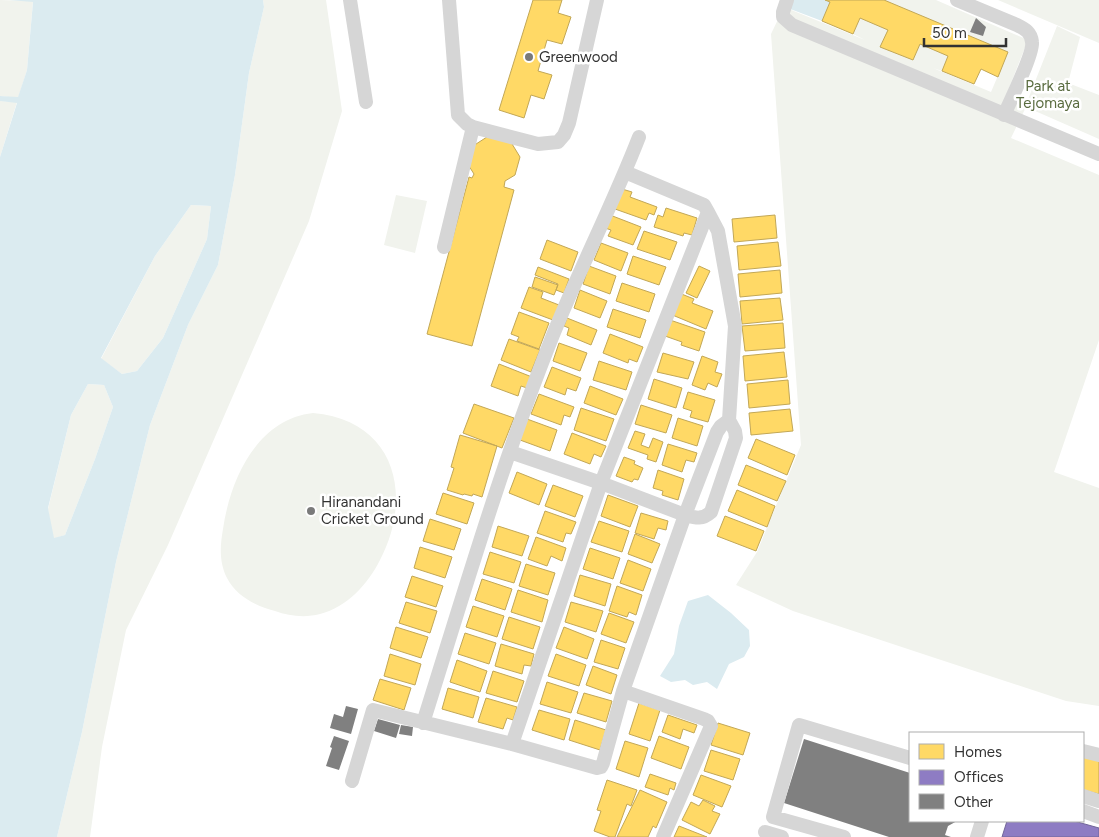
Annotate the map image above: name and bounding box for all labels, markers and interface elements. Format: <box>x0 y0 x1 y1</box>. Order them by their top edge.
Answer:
scale bar <box>924 15 1006 47</box>
text: 50 m <box>932 24 967 42</box>
place label: Greenwood <box>539 48 618 66</box>
marker: Greenwood <box>523 51 535 63</box>
park label: Park at Tejomaya <box>1016 77 1080 112</box>
place label: Hiranandani Cricket Ground <box>321 493 424 528</box>
marker: Hiranandani Cricket Ground <box>305 505 317 517</box>
legend <box>909 732 1084 822</box>
text: Homes <box>954 743 1002 761</box>
text: Offices <box>954 768 1004 786</box>
text: Other <box>954 793 993 811</box>

